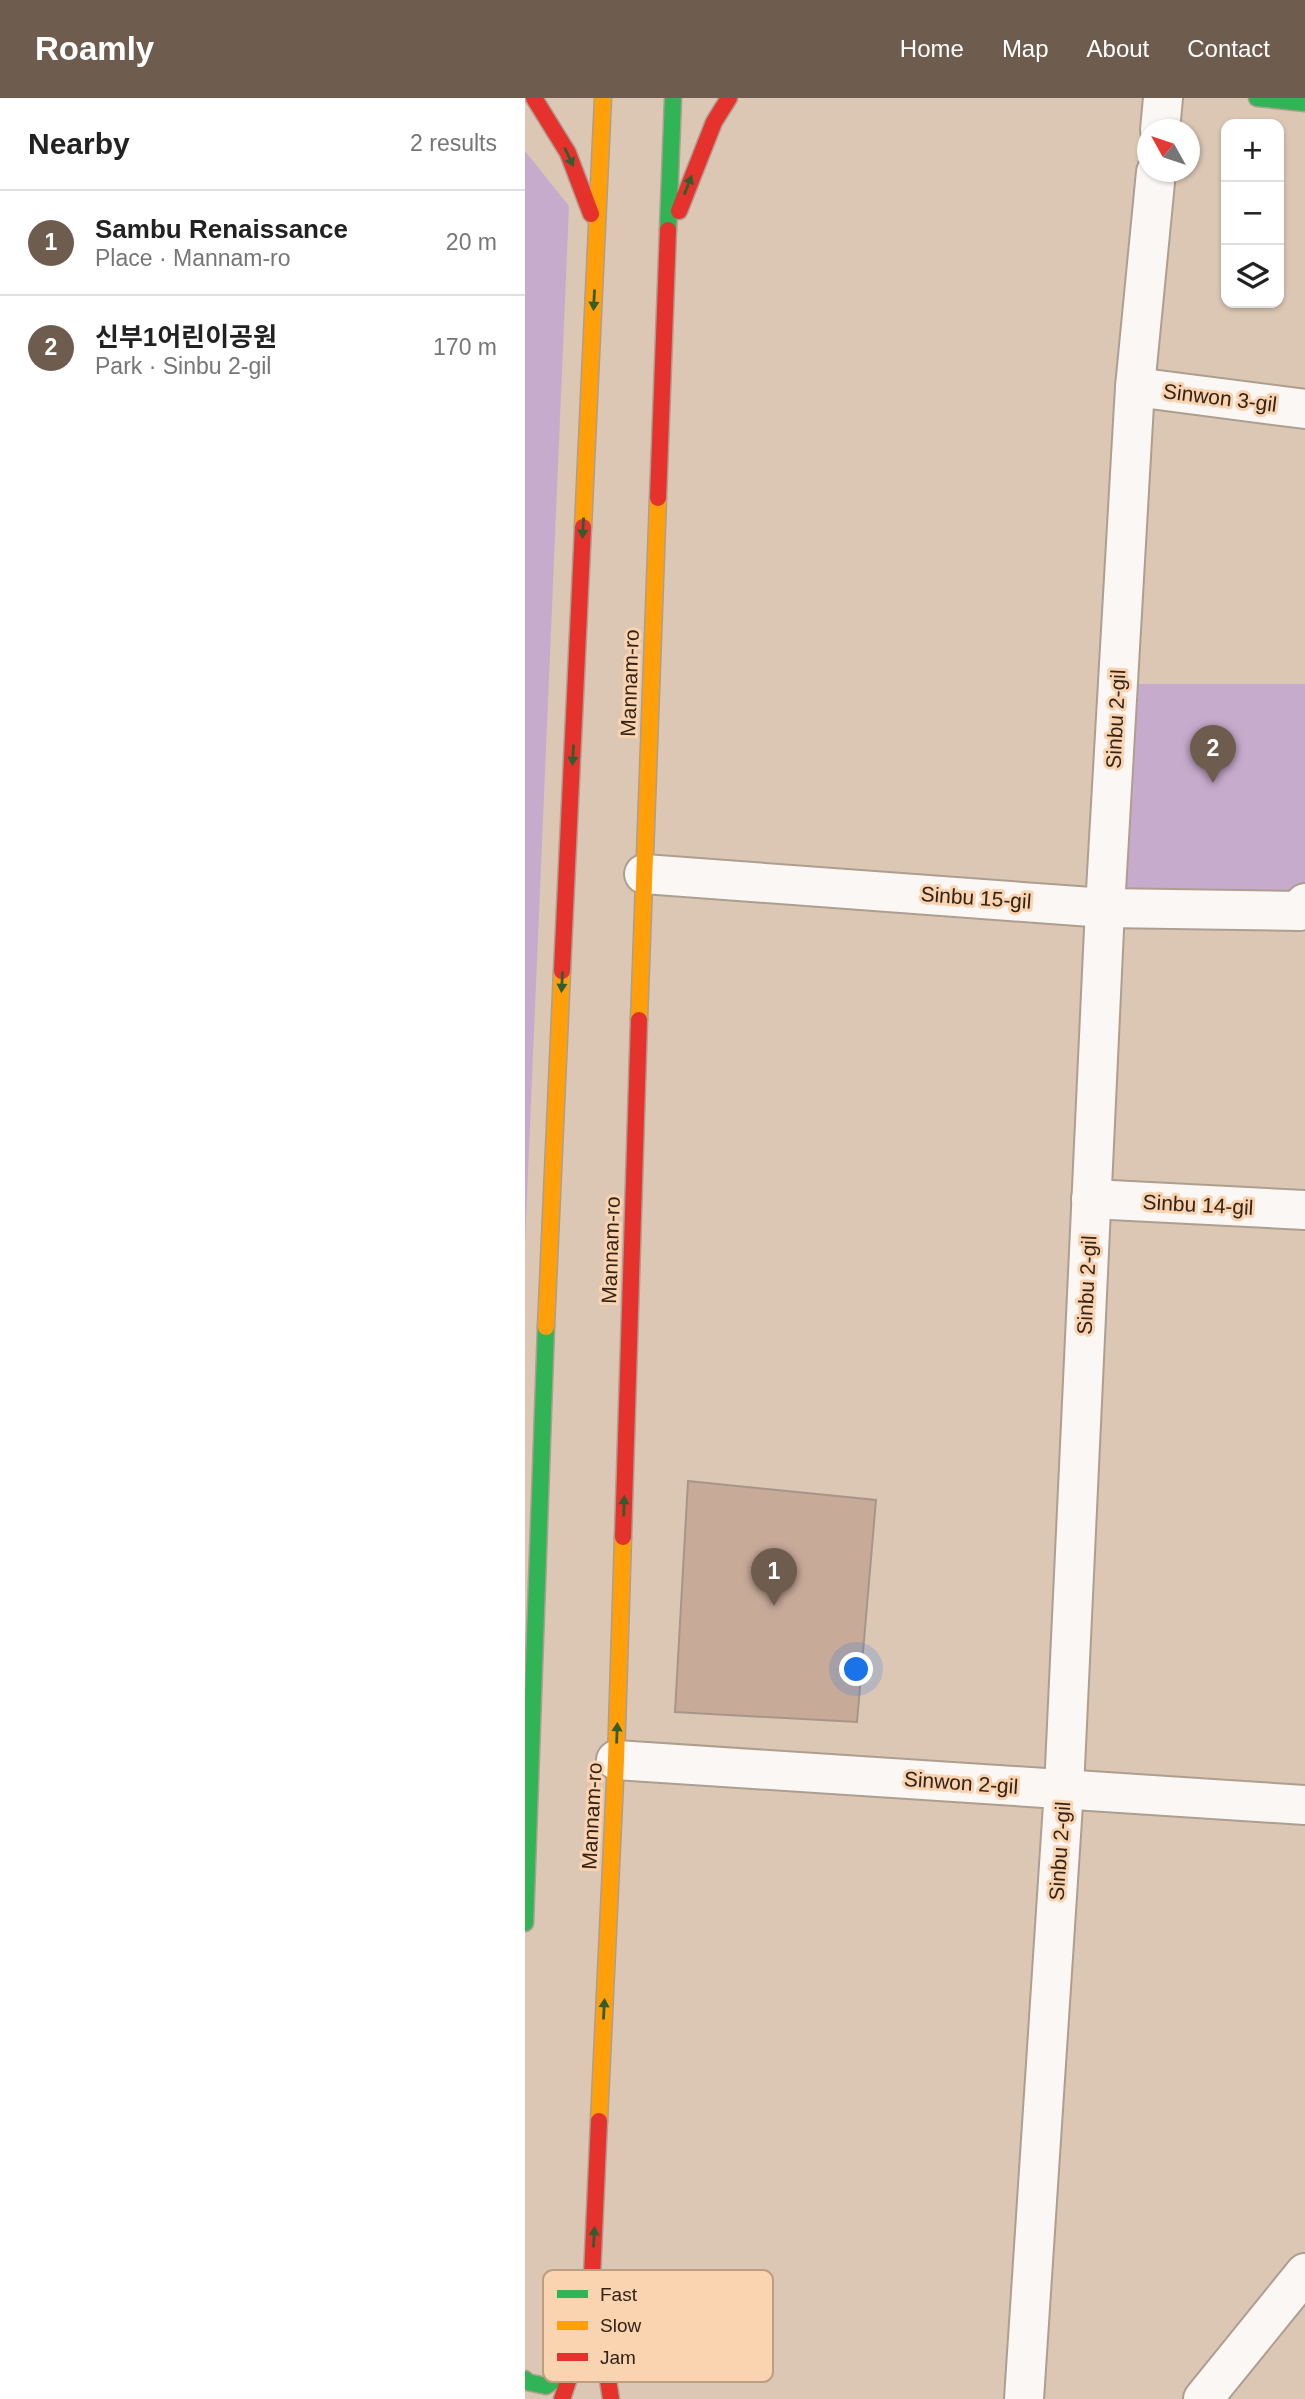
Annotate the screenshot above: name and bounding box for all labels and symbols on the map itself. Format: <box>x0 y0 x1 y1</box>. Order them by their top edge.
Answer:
north arrow <box>1137 119 1200 182</box>
one-way arrow <box>563 147 575 167</box>
one-way arrow <box>683 174 694 195</box>
one-way arrow <box>588 290 599 312</box>
street label: Sinwon 3-gil <box>1162 379 1278 416</box>
one-way arrow <box>578 517 589 539</box>
street label: Mannam-ro <box>616 629 643 737</box>
street label: Sinbu 2-gil <box>1101 669 1130 769</box>
pin: 2 <box>1190 725 1236 783</box>
one-way arrow <box>567 744 578 766</box>
street label: Sinbu 15-gil <box>920 882 1032 913</box>
one-way arrow <box>557 971 568 993</box>
street label: Sinbu 14-gil <box>1142 1190 1254 1219</box>
street label: Mannam-ro <box>597 1196 624 1304</box>
street label: Sinbu 2-gil <box>1072 1235 1101 1335</box>
one-way arrow <box>619 1495 630 1517</box>
pin: 1 <box>751 1548 797 1606</box>
your location <box>839 1652 873 1686</box>
one-way arrow <box>612 1722 623 1744</box>
street label: Mannam-ro <box>577 1762 606 1870</box>
street label: Sinwon 2-gil <box>903 1767 1019 1798</box>
street label: Sinbu 2-gil <box>1045 1801 1074 1901</box>
one-way arrow <box>598 1998 609 2020</box>
one-way arrow <box>588 2226 599 2248</box>
legend <box>543 2270 773 2382</box>
text: Fast <box>600 2284 638 2305</box>
text: Slow <box>600 2315 641 2336</box>
text: Jam <box>600 2347 636 2368</box>

